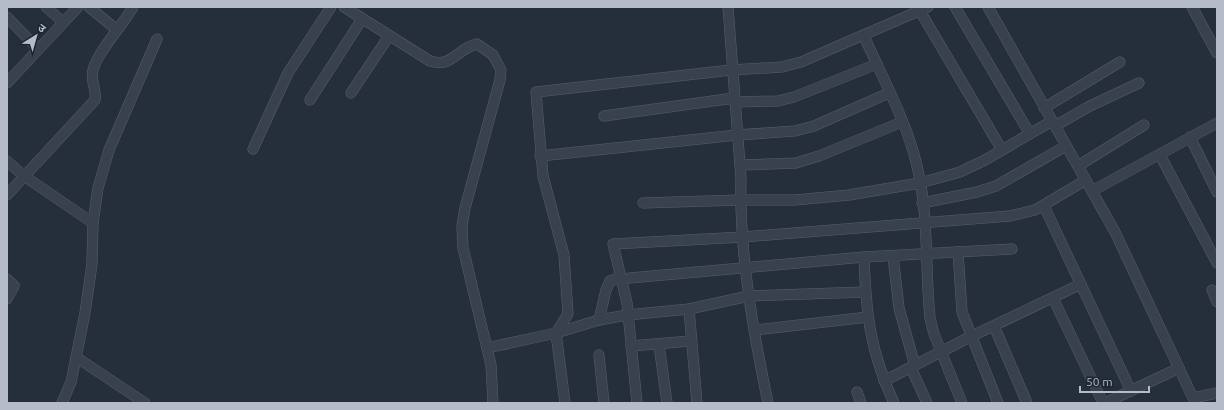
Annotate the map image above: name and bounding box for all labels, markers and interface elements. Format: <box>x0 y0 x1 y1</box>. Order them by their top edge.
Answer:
north arrow <box>16 16 56 56</box>
text: उ <box>36 21 49 35</box>
scale bar <box>1080 368 1149 394</box>
text: 50 m <box>1086 375 1113 388</box>

